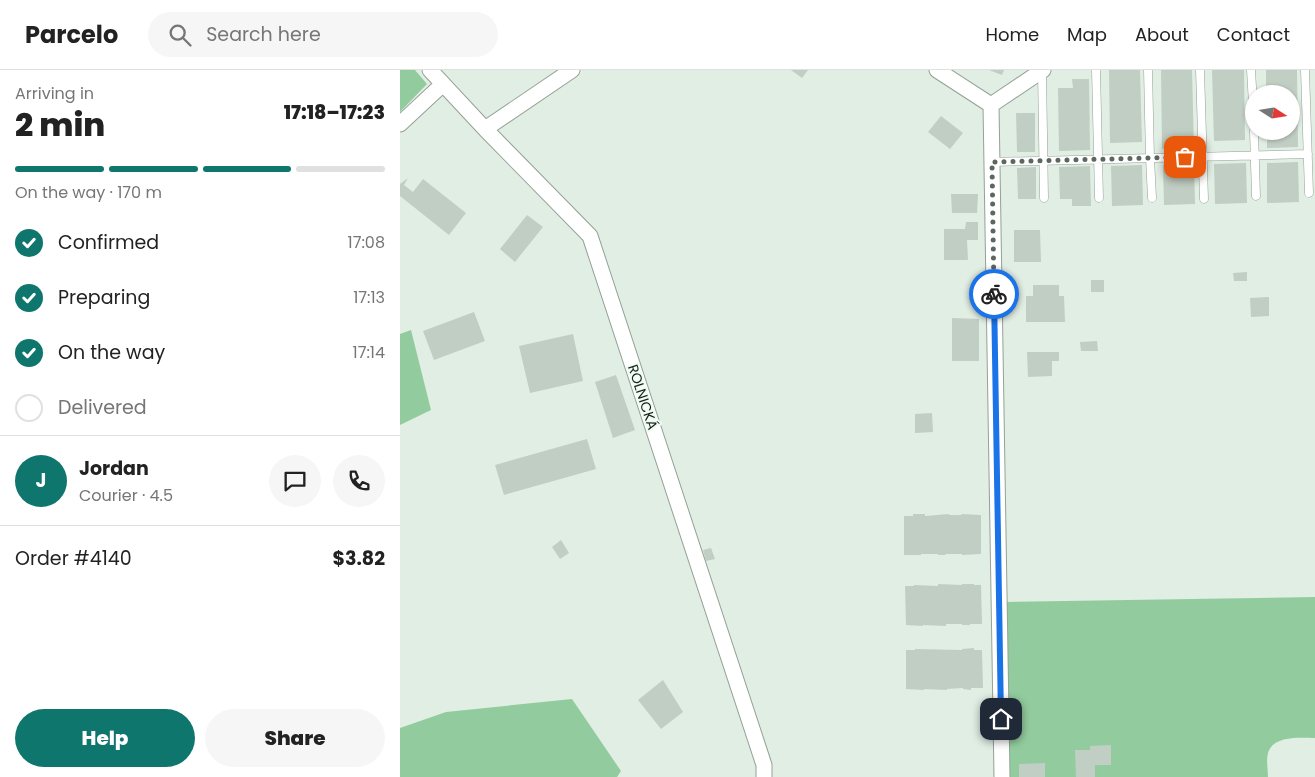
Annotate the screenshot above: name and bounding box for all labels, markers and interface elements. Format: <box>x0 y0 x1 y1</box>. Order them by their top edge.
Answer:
search box <box>148 12 498 57</box>
text: Parcelo <box>25 18 118 51</box>
icon: search <box>166 21 194 49</box>
text: Search here <box>206 21 321 48</box>
text: Home <box>985 22 1039 47</box>
text: Map <box>1067 22 1107 47</box>
text: About <box>1135 22 1189 47</box>
text: Contact <box>1217 22 1290 47</box>
text: Arriving in <box>15 82 94 105</box>
north arrow <box>1245 85 1300 140</box>
map controls <box>1245 85 1300 140</box>
text: 17:18–17:23 <box>284 99 385 126</box>
text: 2 min <box>15 102 105 147</box>
pin <box>1164 136 1206 178</box>
icon: bag <box>1171 143 1199 171</box>
text: On the way · 170 m <box>15 181 162 204</box>
icon: check <box>15 229 43 257</box>
text: Confirmed <box>58 229 159 256</box>
text: 17:08 <box>348 231 385 254</box>
courier <box>969 269 1019 319</box>
icon: bike <box>980 280 1008 308</box>
icon: check <box>15 284 43 312</box>
text: Preparing <box>58 284 150 311</box>
text: 17:13 <box>353 286 385 309</box>
icon: check <box>15 339 43 367</box>
text: On the way <box>58 339 165 366</box>
text: 17:14 <box>353 341 385 364</box>
street label: ROLNICKÁ <box>623 362 663 432</box>
text: Delivered <box>58 394 147 421</box>
text: Jordan <box>79 455 149 482</box>
button: chat <box>269 455 321 507</box>
button: phone <box>333 455 385 507</box>
text: J <box>36 467 46 494</box>
text: Courier · 4.5 <box>79 484 173 507</box>
text: Order #4140 <box>15 545 132 572</box>
text: $3.82 <box>332 545 385 572</box>
pin <box>980 698 1022 740</box>
icon: home <box>987 705 1015 733</box>
button: Help <box>15 709 195 767</box>
button: Share <box>205 709 385 767</box>

